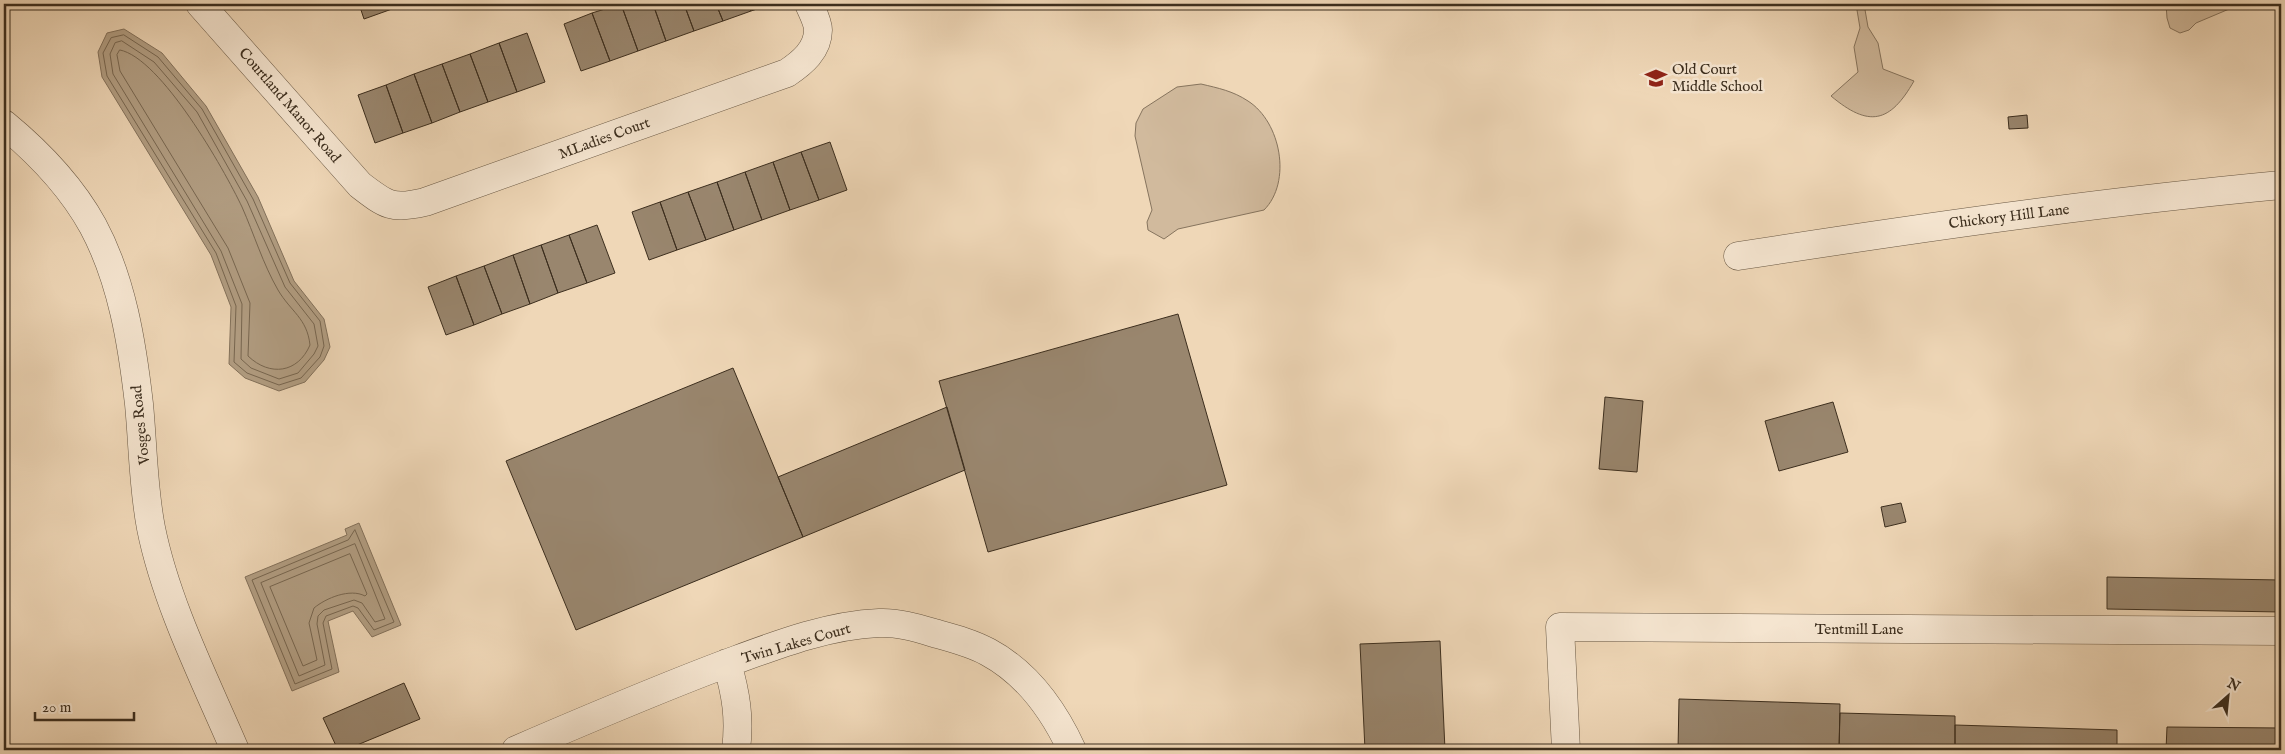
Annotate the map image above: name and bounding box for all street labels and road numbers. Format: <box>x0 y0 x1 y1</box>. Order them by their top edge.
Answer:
street label: Courtland Manor Road <box>234 44 345 168</box>
street label: MLadies Court <box>556 113 652 164</box>
street label: Chickory Hill Lane <box>1948 200 2071 233</box>
street label: Vosges Road <box>127 383 154 467</box>
street label: Twin Lakes Court <box>739 619 853 668</box>
street label: Tentmill Lane <box>1815 620 1903 639</box>

